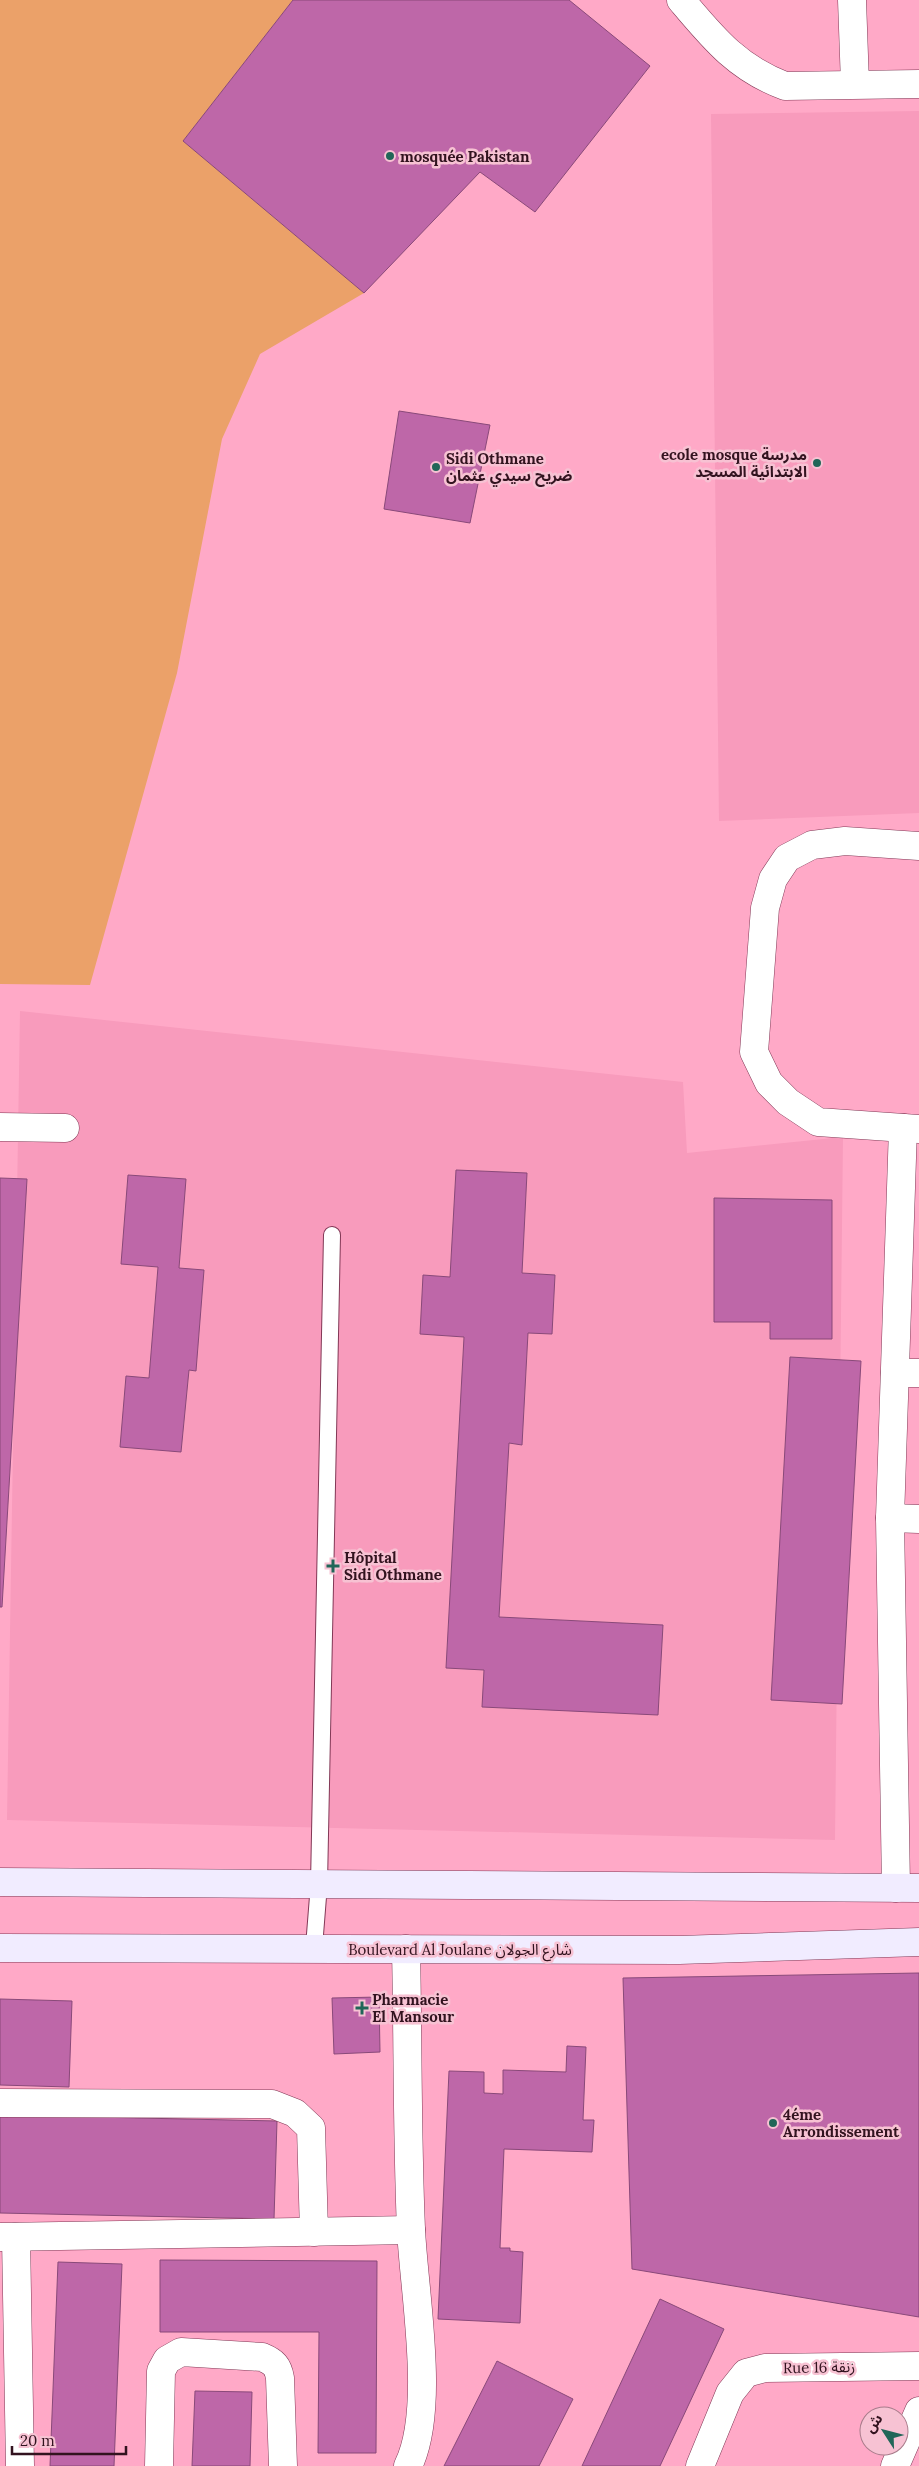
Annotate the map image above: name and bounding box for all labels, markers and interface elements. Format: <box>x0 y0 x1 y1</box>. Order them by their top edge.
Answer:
place label: mosquée Pakistan <box>400 147 530 166</box>
marker: mosquée Pakistan <box>384 150 396 162</box>
place label: ecole mosque مدرسة الابتدائية المسجد <box>661 445 807 481</box>
place label: Sidi Othmane ضريح سيدي عثمان <box>446 449 573 487</box>
marker: ecole mosque مدرسة الابتدائية المسجد <box>811 457 823 469</box>
marker: Sidi Othmane ضريح سيدي عثمان <box>430 461 442 473</box>
place label: Hôpital Sidi Othmane <box>344 1548 442 1584</box>
marker: Hôpital Sidi Othmane <box>326 1559 340 1573</box>
street label: Boulevard Al Joulane شارع الجولان <box>348 1940 572 1962</box>
place label: Pharmacie El Mansour <box>372 1990 455 2026</box>
marker: Pharmacie El Mansour <box>356 2002 368 2014</box>
place label: 4éme Arrondissement <box>783 2105 900 2141</box>
marker: 4éme Arrondissement <box>767 2117 779 2129</box>
street label: Rue 16 زنقة <box>783 2357 855 2377</box>
north arrow <box>859 2406 909 2456</box>
text: ش <box>861 2410 886 2436</box>
scale bar <box>12 2424 126 2456</box>
text: 20 m <box>20 2431 55 2450</box>

